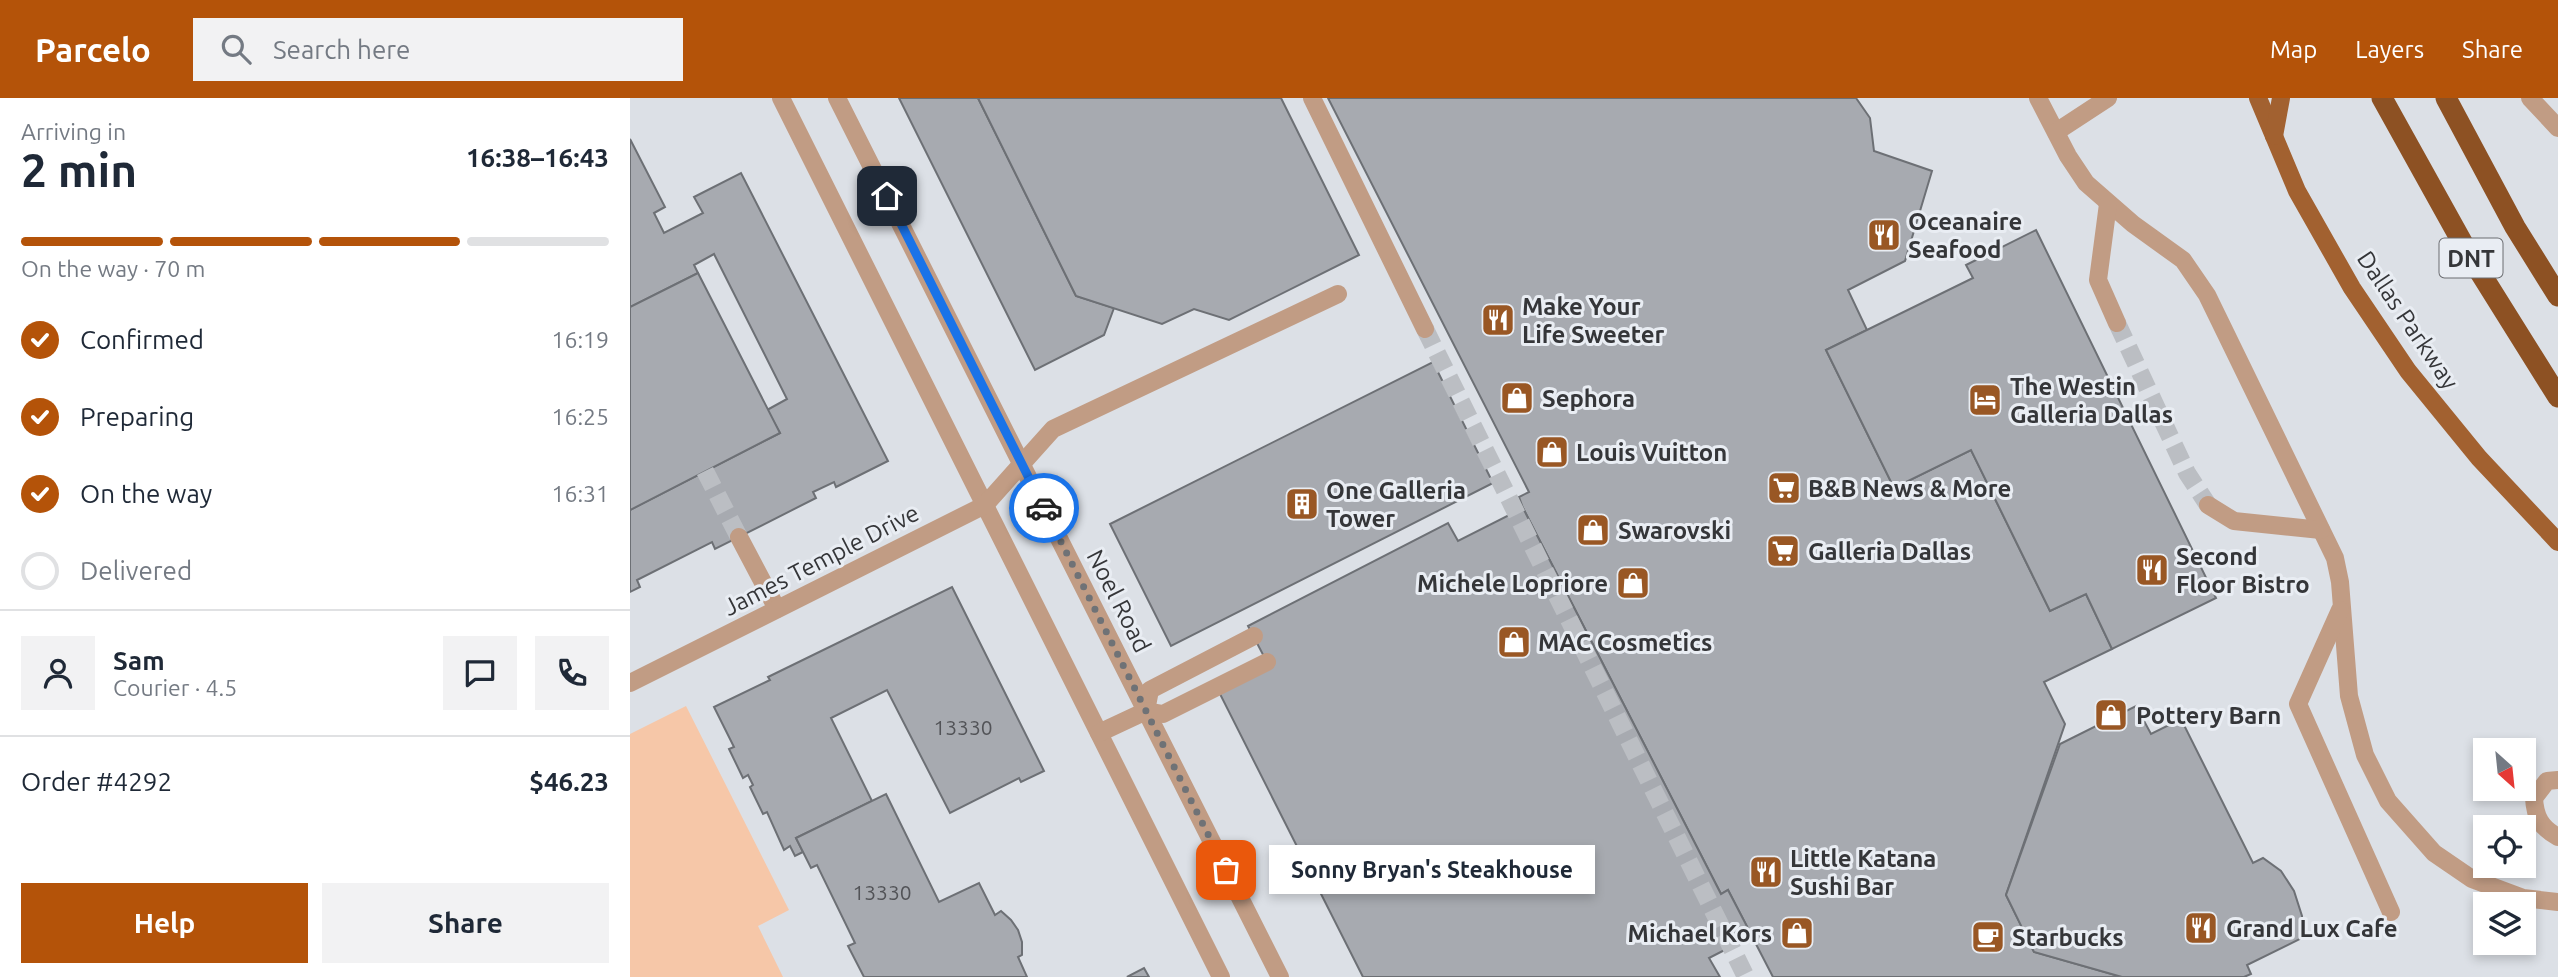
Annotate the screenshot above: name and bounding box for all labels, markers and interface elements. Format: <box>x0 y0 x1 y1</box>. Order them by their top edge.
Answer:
search box <box>193 18 683 81</box>
icon: search <box>217 30 255 68</box>
text: Parcelo <box>35 31 151 68</box>
text: Search here <box>273 35 410 64</box>
text: Map <box>2270 36 2317 63</box>
text: Layers <box>2355 36 2424 63</box>
text: Share <box>2462 36 2523 63</box>
text: Arriving in <box>21 119 126 144</box>
text: 16:38–16:43 <box>466 143 609 172</box>
text: 2 min <box>21 144 137 196</box>
pin <box>857 166 917 226</box>
icon: home <box>868 177 906 215</box>
place label: Oceanaire Seafood <box>1908 208 2022 263</box>
restaurant icon: Oceanaire Seafood <box>1865 216 1903 254</box>
road number: DNT <box>2440 238 2502 278</box>
street label: Dallas Parkway <box>2352 246 2464 394</box>
text: On the way · 70 m <box>21 256 205 281</box>
place label: Make Your Life Sweeter <box>1522 293 1665 348</box>
restaurant icon: Make Your Life Sweeter <box>1479 301 1517 339</box>
icon: check <box>21 321 59 359</box>
text: Confirmed <box>80 325 204 354</box>
text: 16:19 <box>551 327 609 352</box>
place label: The Westin Galleria Dallas <box>2010 373 2173 428</box>
shop icon: Sephora <box>1498 379 1536 417</box>
hotel icon: The Westin Galleria Dallas <box>1966 381 2004 419</box>
place label: Sephora <box>1542 385 1635 412</box>
icon: check <box>21 398 59 436</box>
text: Preparing <box>80 402 194 431</box>
text: 16:25 <box>551 404 609 429</box>
shop icon: Louis Vuitton <box>1533 433 1571 471</box>
place label: Louis Vuitton <box>1576 439 1727 466</box>
supermarket icon: B&B News & More <box>1765 469 1803 507</box>
courier <box>1009 473 1079 543</box>
icon: check <box>21 475 59 513</box>
place label: B&B News & More <box>1808 475 2011 502</box>
place label: One Galleria Tower <box>1326 477 1466 532</box>
text: On the way <box>80 479 212 508</box>
text: 16:31 <box>551 481 609 506</box>
building icon: One Galleria Tower <box>1283 485 1321 523</box>
icon: car <box>1025 489 1063 527</box>
street label: James Temple Drive <box>719 499 923 621</box>
shop icon: Swarovski <box>1574 511 1612 549</box>
place label: Swarovski <box>1618 517 1731 544</box>
supermarket icon: Galleria Dallas <box>1764 532 1802 570</box>
place label: Galleria Dallas <box>1808 538 1971 565</box>
place label: Second Floor Bistro <box>2176 543 2310 598</box>
street label: Noel Road <box>1082 545 1156 657</box>
restaurant icon: Second Floor Bistro <box>2133 551 2171 589</box>
text: Delivered <box>80 556 192 585</box>
shop icon: Michele Lopriore <box>1614 564 1652 602</box>
place label: Michele Lopriore <box>1417 570 1608 597</box>
shop icon: MAC Cosmetics <box>1495 623 1533 661</box>
place label: MAC Cosmetics <box>1538 629 1712 656</box>
button: person <box>21 636 95 710</box>
button: chat <box>443 636 517 710</box>
button: phone <box>535 636 609 710</box>
text: Sam <box>113 646 165 675</box>
text: Courier · 4.5 <box>113 675 237 700</box>
shop icon: Pottery Barn <box>2092 696 2130 734</box>
place label: Pottery Barn <box>2136 702 2281 729</box>
house number: 13330 <box>933 715 993 739</box>
north arrow <box>2473 738 2536 802</box>
map controls <box>2473 738 2536 955</box>
text: Order #4292 <box>21 767 172 796</box>
text: $46.23 <box>529 767 609 796</box>
button: locate <box>2473 815 2536 878</box>
pin <box>1196 840 1256 900</box>
place label: Little Katana Sushi Bar <box>1790 845 1936 900</box>
callout: Sonny Bryan's Steakhouse <box>1268 846 1594 894</box>
icon: bag <box>1207 851 1245 889</box>
restaurant icon: Little Katana Sushi Bar <box>1747 853 1785 891</box>
text: Sonny Bryan's Steakhouse <box>1291 857 1573 882</box>
house number: 13330 <box>852 880 912 904</box>
button: Help <box>21 883 308 963</box>
button: Share <box>322 883 609 963</box>
button: layers <box>2473 892 2536 955</box>
restaurant icon: Grand Lux Cafe <box>2182 909 2220 947</box>
shop icon: Michael Kors <box>1778 914 1816 952</box>
place label: Grand Lux Cafe <box>2226 915 2397 942</box>
cafe icon: Starbucks <box>1969 918 2007 956</box>
place label: Michael Kors <box>1628 920 1772 947</box>
place label: Starbucks <box>2012 924 2124 951</box>

